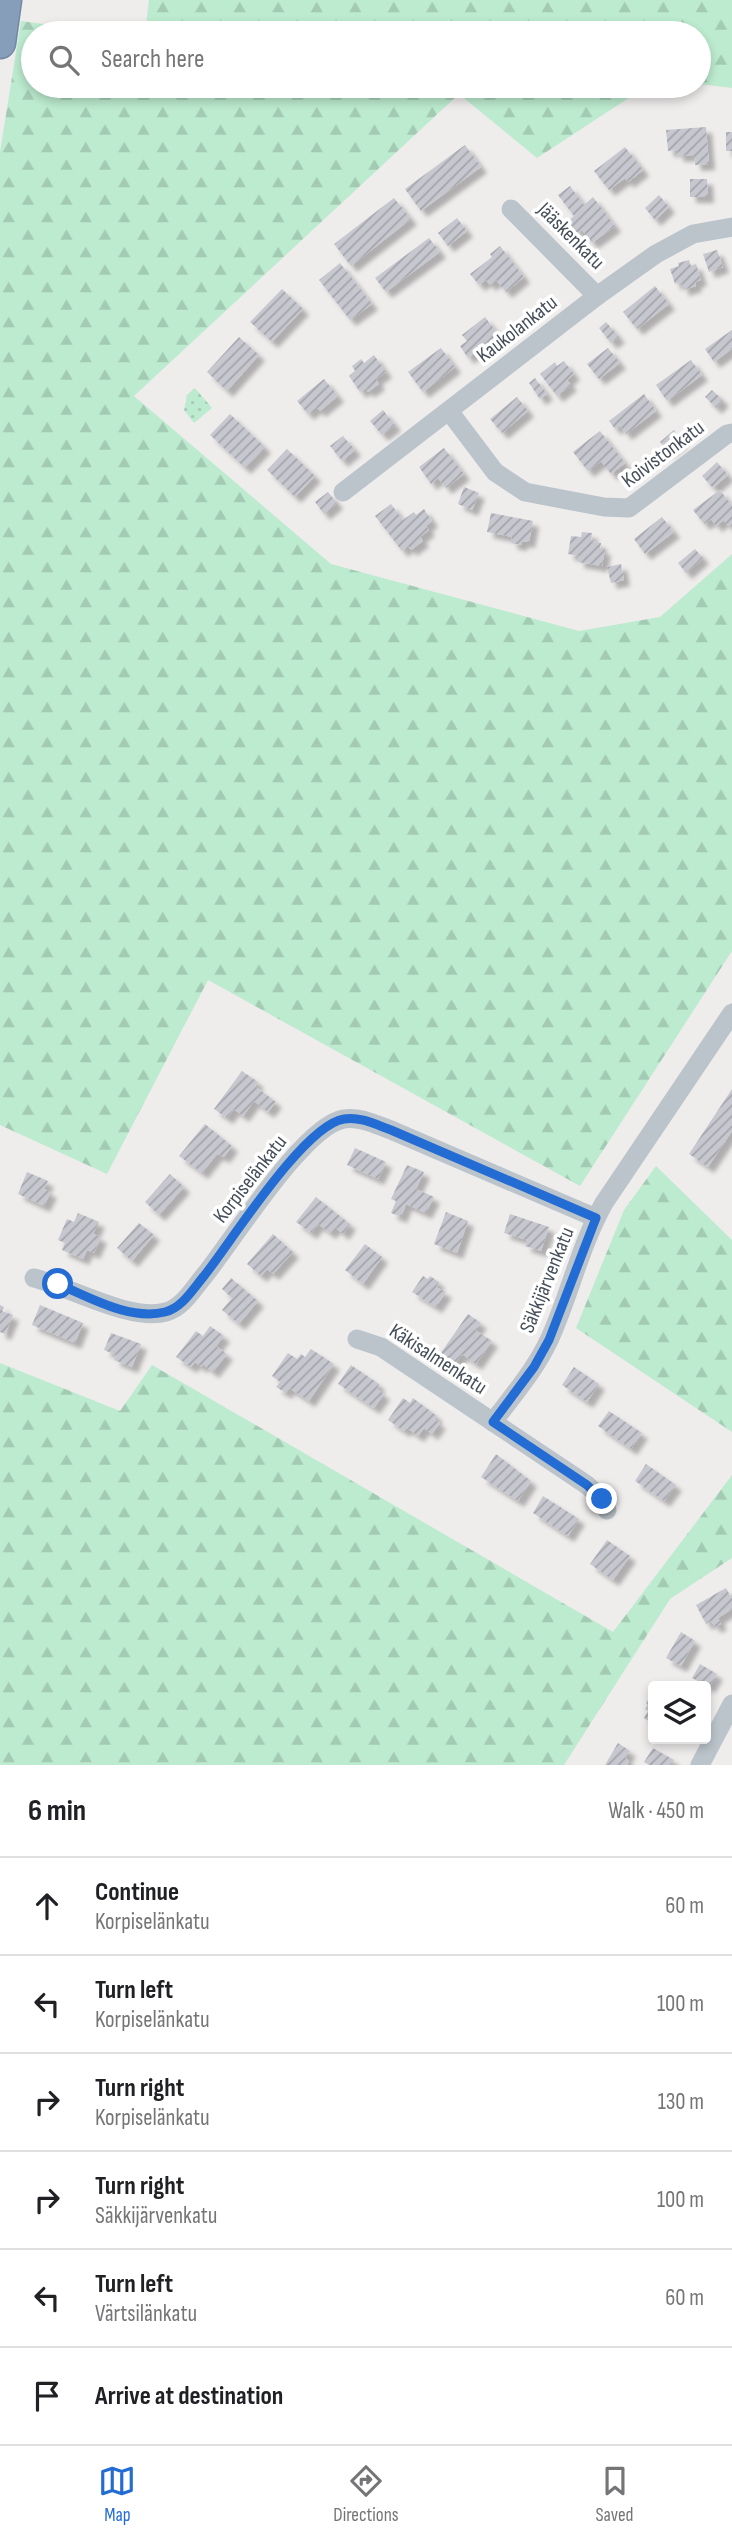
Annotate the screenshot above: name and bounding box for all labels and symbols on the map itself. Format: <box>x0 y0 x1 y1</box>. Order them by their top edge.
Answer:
street label: Jääskenkatu <box>532 197 610 275</box>
street label: Kaukolankatu <box>472 290 562 368</box>
street label: Koivistonkatu <box>617 415 709 493</box>
street label: Korpiselänkatu <box>208 1130 292 1228</box>
street label: Säkkijärvenkatu <box>514 1224 580 1336</box>
route start <box>42 1268 73 1299</box>
street label: Käkisalmenkatu <box>385 1318 491 1400</box>
route end <box>586 1483 617 1514</box>

